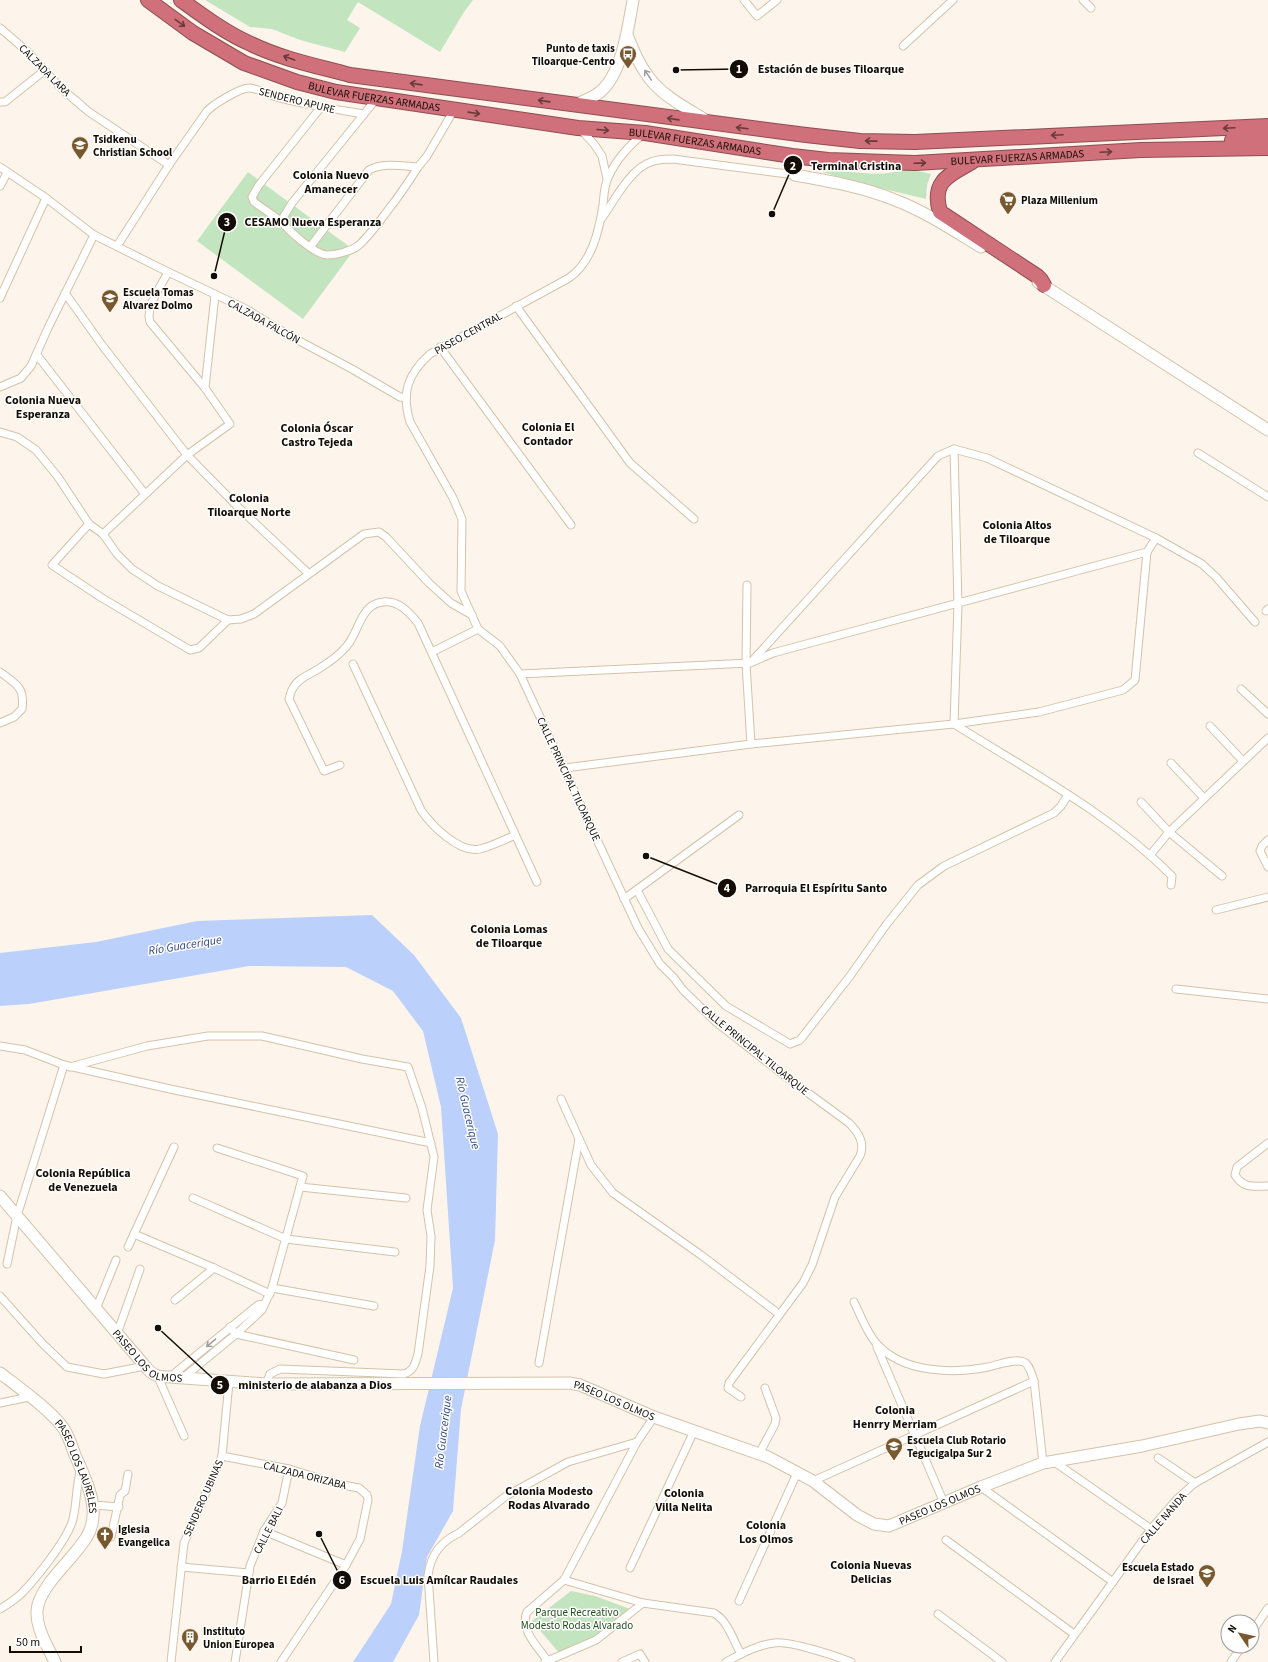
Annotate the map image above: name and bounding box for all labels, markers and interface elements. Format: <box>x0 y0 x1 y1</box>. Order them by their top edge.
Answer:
one-way arrow <box>174 19 185 27</box>
street label: CALZADA LARA <box>15 41 74 100</box>
place label: Punto de taxis Tiloarque-Centro <box>532 41 615 69</box>
bus stop icon: Punto de taxis Tiloarque-Centro <box>618 44 638 69</box>
one-way arrow <box>283 53 295 61</box>
callout: Estación de buses Tiloarque <box>729 57 912 81</box>
text: 1 <box>736 61 742 78</box>
text: Estación de buses Tiloarque <box>758 61 904 78</box>
one-way arrow <box>644 70 652 81</box>
street label: BULEVAR FUERZAS ARMADAS <box>306 78 441 115</box>
one-way arrow <box>410 80 423 87</box>
street label: SENDERO APURE <box>257 84 337 117</box>
one-way arrow <box>538 97 551 105</box>
one-way arrow <box>467 109 480 117</box>
one-way arrow <box>667 115 680 122</box>
one-way arrow <box>736 124 749 131</box>
one-way arrow <box>1223 124 1236 131</box>
street label: BULEVAR FUERZAS ARMADAS <box>628 125 762 159</box>
one-way arrow <box>596 126 609 133</box>
place label: Tsidkenu Christian School <box>93 132 173 160</box>
one-way arrow <box>1051 132 1064 139</box>
school or university icon: Tsidkenu Christian School <box>70 135 90 160</box>
one-way arrow <box>865 137 878 145</box>
street label: BULEVAR FUERZAS ARMADAS <box>950 146 1085 169</box>
one-way arrow <box>1099 149 1112 156</box>
callout: Terminal Cristina <box>783 153 909 177</box>
text: 2 <box>790 158 796 175</box>
text: Terminal Cristina <box>811 158 901 175</box>
one-way arrow <box>913 159 926 167</box>
district label: Colonia Nuevo Amanecer <box>293 167 370 198</box>
supermarket icon: Plaza Millenium <box>998 190 1018 215</box>
place label: Plaza Millenium <box>1021 193 1098 208</box>
callout: CESAMO Nueva Esperanza <box>217 210 390 234</box>
text: 3 <box>224 214 230 231</box>
text: CESAMO Nueva Esperanza <box>245 214 381 231</box>
place label: Escuela Tomas Alvarez Dolmo <box>122 285 194 313</box>
school or university icon: Escuela Tomas Alvarez Dolmo <box>100 288 120 313</box>
street label: CALZADA FALCÓN <box>225 295 303 348</box>
street label: PASEO CENTRAL <box>432 308 505 358</box>
district label: Colonia Nueva Esperanza <box>5 392 81 423</box>
district label: Colonia El Contador <box>522 419 575 450</box>
district label: Colonia Óscar Castro Tejeda <box>281 420 354 451</box>
district label: Colonia Tiloarque Norte <box>207 490 291 521</box>
district label: Colonia Altos de Tiloarque <box>982 517 1052 548</box>
street label: CALLE PRINCIPAL TILOARQUE <box>533 715 604 844</box>
callout: Parroquia El Espíritu Santo <box>717 876 896 900</box>
text: 4 <box>724 880 731 897</box>
text: Parroquia El Espíritu Santo <box>745 880 887 897</box>
district label: Colonia Lomas de Tiloarque <box>470 921 548 952</box>
water label: Río Guacerique <box>147 931 223 960</box>
street label: CALLE PRINCIPAL TILOARQUE <box>697 1002 812 1099</box>
water label: Río Guacerique <box>451 1075 484 1151</box>
district label: Colonia República de Venezuela <box>35 1165 131 1196</box>
street label: PASEO LOS OLMOS <box>109 1326 183 1386</box>
one-way arrow <box>205 1339 216 1348</box>
callout: ministerio de alabanza a Dios <box>210 1373 400 1397</box>
text: 5 <box>217 1377 223 1394</box>
text: ministerio de alabanza a Dios <box>238 1377 392 1394</box>
street label: PASEO LOS OLMOS <box>573 1377 657 1425</box>
water label: Río Guacerique <box>431 1394 456 1470</box>
district label: Colonia Henrry Merriam <box>853 1402 937 1433</box>
street label: PASEO LOS LAURELES <box>51 1416 100 1514</box>
place label: Escuela Club Rotario Tegucigalpa Sur 2 <box>907 1433 1006 1461</box>
school or university icon: Escuela Club Rotario Tegucigalpa Sur 2 <box>884 1436 904 1461</box>
street label: SENDERO UBINAS <box>180 1457 227 1539</box>
street label: CALZADA ORIZABA <box>262 1458 348 1493</box>
street label: PASEO LOS OLMOS <box>897 1481 983 1529</box>
district label: Colonia Modesto Rodas Alvarado <box>505 1483 593 1514</box>
district label: Colonia Villa Nelita <box>654 1485 713 1516</box>
street label: CALLE NANDA <box>1137 1489 1190 1547</box>
street label: CALLE BALI <box>250 1504 287 1557</box>
district label: Colonia Los Olmos <box>739 1517 793 1548</box>
place label: Iglesia Evangelica <box>118 1522 170 1550</box>
church icon: Iglesia Evangelica <box>95 1525 115 1550</box>
district label: Colonia Nuevas Delicias <box>830 1557 912 1588</box>
place label: Escuela Estado de Israel <box>1122 1560 1195 1588</box>
school or university icon: Escuela Estado de Israel <box>1197 1563 1217 1588</box>
callout: Escuela Luis Amílcar Raudales <box>332 1568 526 1592</box>
district label: Barrio El Edén <box>242 1572 316 1589</box>
text: 6 <box>339 1572 345 1589</box>
text: Escuela Luis Amílcar Raudales <box>360 1572 518 1589</box>
park label: Parque Recreativo Modesto Rodas Alvarado <box>521 1605 633 1633</box>
north arrow <box>1220 1614 1260 1654</box>
text: N <box>1224 1621 1240 1636</box>
place label: Instituto Union Europea <box>203 1624 275 1652</box>
building icon: Instituto Union Europea <box>180 1627 200 1652</box>
scale bar <box>10 1628 81 1654</box>
text: 50 m <box>16 1634 40 1651</box>

